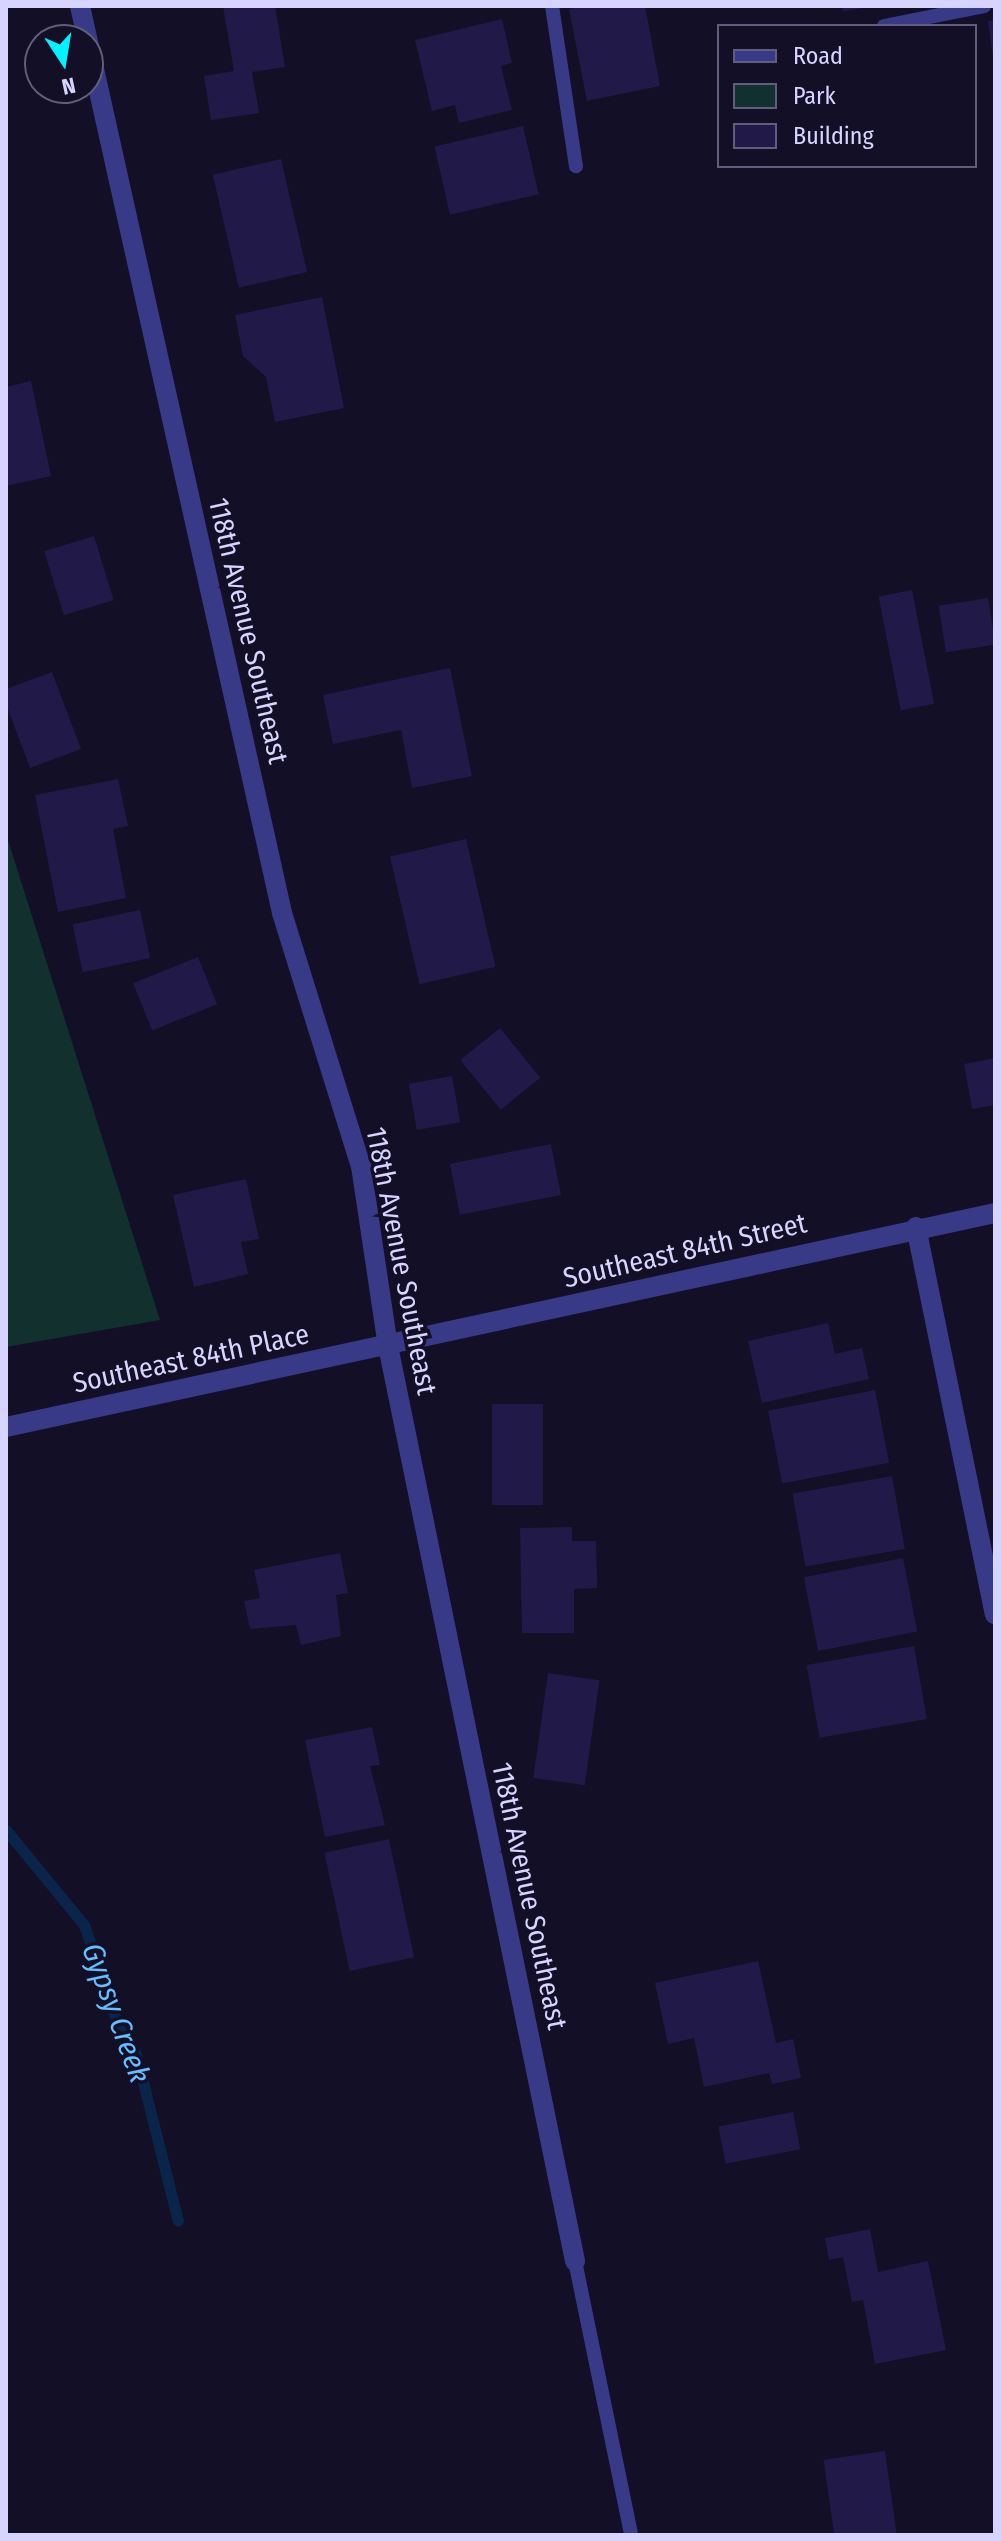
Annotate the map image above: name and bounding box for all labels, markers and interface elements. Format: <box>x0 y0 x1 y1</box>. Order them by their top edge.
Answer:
north arrow <box>24 24 104 104</box>
legend <box>717 24 977 168</box>
text: Road <box>793 42 843 70</box>
text: N <box>59 71 78 101</box>
text: Park <box>793 82 836 110</box>
text: Building <box>793 122 874 150</box>
street label: 118th Avenue Southeast <box>201 495 295 767</box>
street label: 118th Avenue Southeast <box>359 1124 443 1398</box>
street label: Southeast 84th Street <box>560 1207 810 1295</box>
street label: Southeast 84th Place <box>70 1318 312 1400</box>
street label: 118th Avenue Southeast <box>484 1759 574 2033</box>
water label: Gypsy Creek <box>74 1938 158 2088</box>

